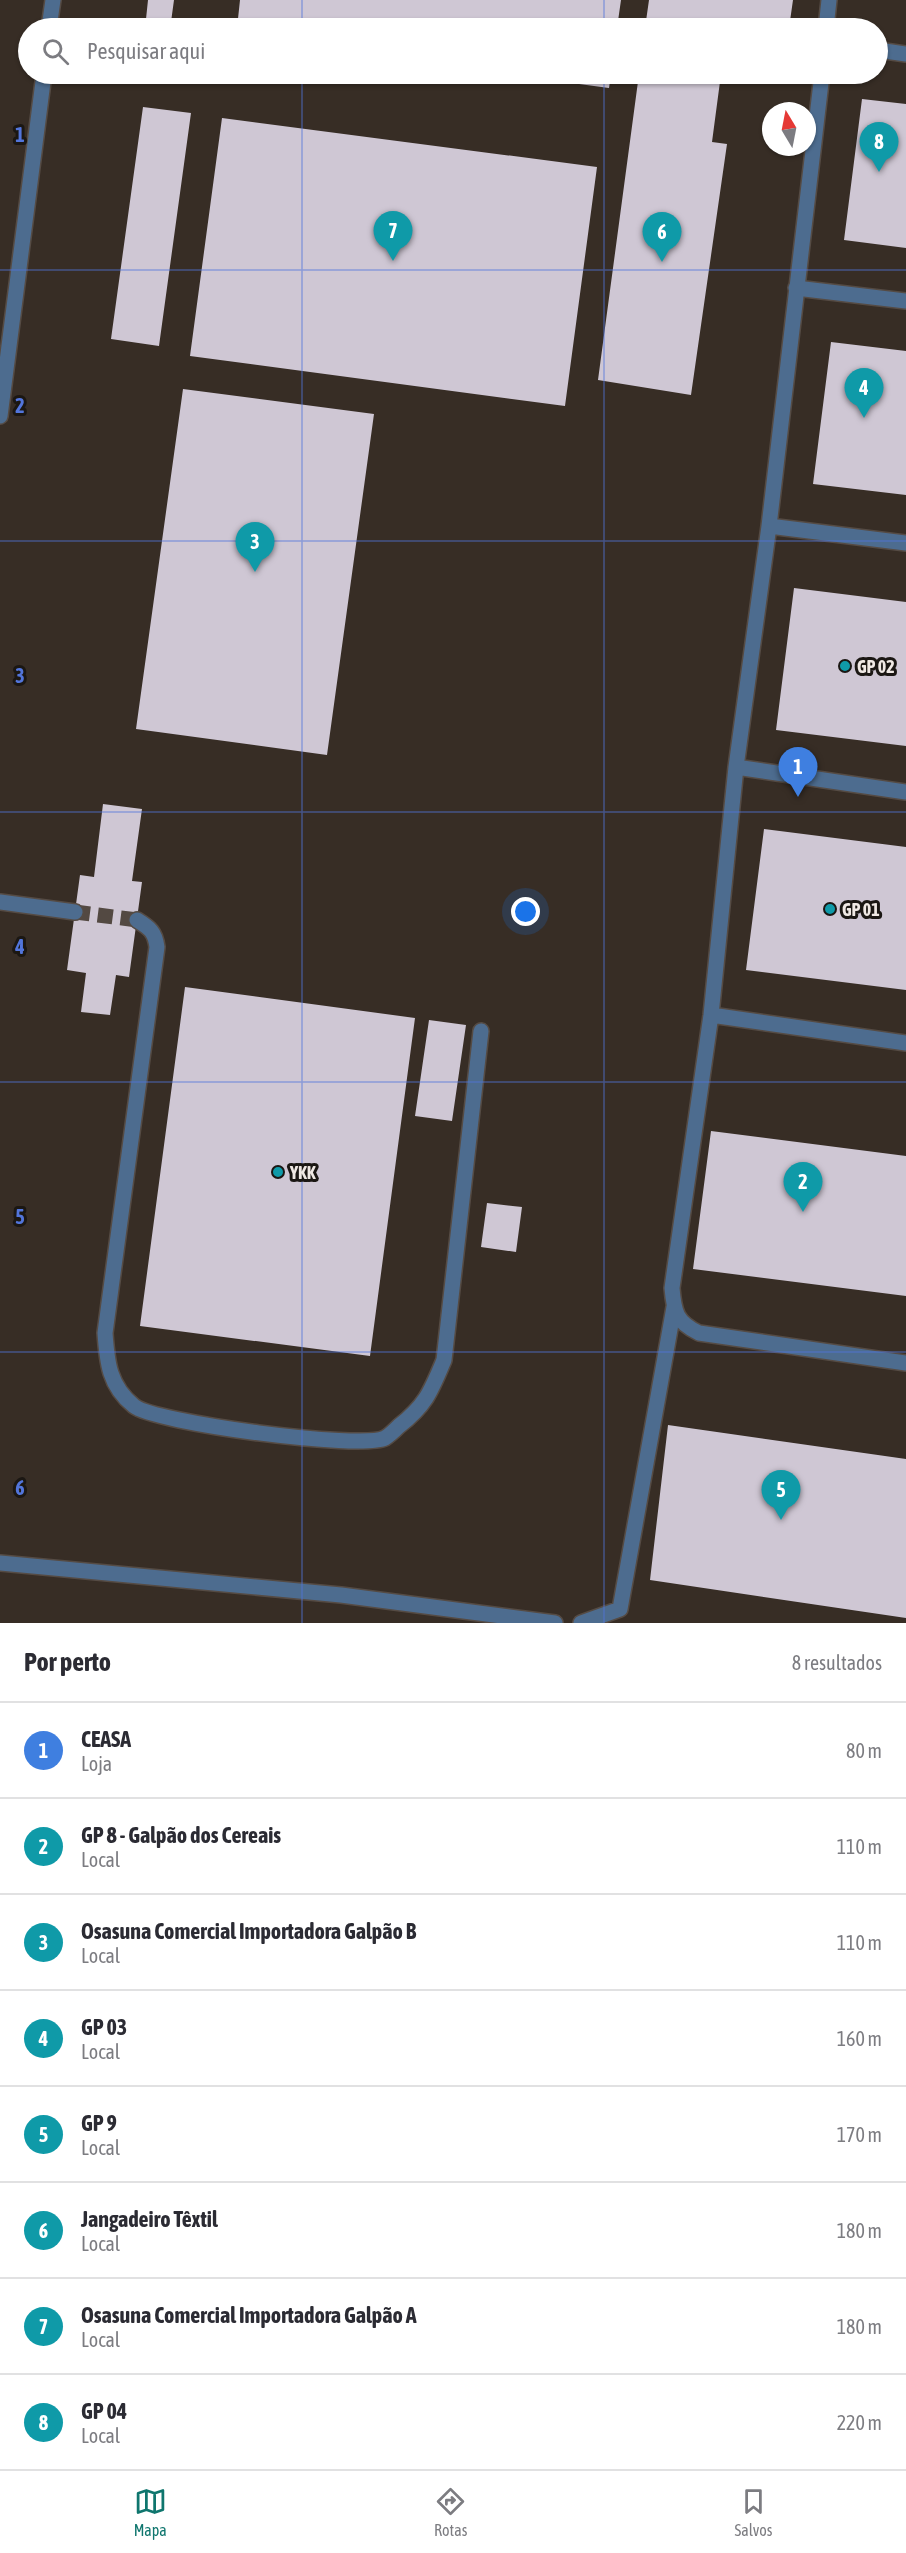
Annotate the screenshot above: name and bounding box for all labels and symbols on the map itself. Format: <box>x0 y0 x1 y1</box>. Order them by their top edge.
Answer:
north arrow <box>762 102 816 156</box>
pin: 8 <box>860 122 898 172</box>
text: 1 <box>15 123 25 146</box>
pin: 7 <box>374 212 412 261</box>
pin: 6 <box>642 212 682 262</box>
pin: 4 <box>844 368 884 418</box>
text: 2 <box>15 394 25 417</box>
pin: 3 <box>236 522 274 572</box>
place label: GP 02 <box>857 656 895 677</box>
marker: GP 02 <box>838 659 852 673</box>
text: 3 <box>15 664 25 687</box>
pin: 1 <box>778 748 818 797</box>
your location <box>511 897 540 926</box>
place label: GP 01 <box>842 899 880 920</box>
marker: GP 01 <box>823 902 837 916</box>
text: 4 <box>14 935 25 958</box>
place label: YKK <box>289 1162 316 1183</box>
pin: 2 <box>784 1162 822 1212</box>
marker: YKK <box>271 1165 285 1179</box>
text: 5 <box>15 1205 25 1228</box>
pin: 5 <box>762 1470 800 1520</box>
text: 6 <box>15 1476 25 1499</box>

